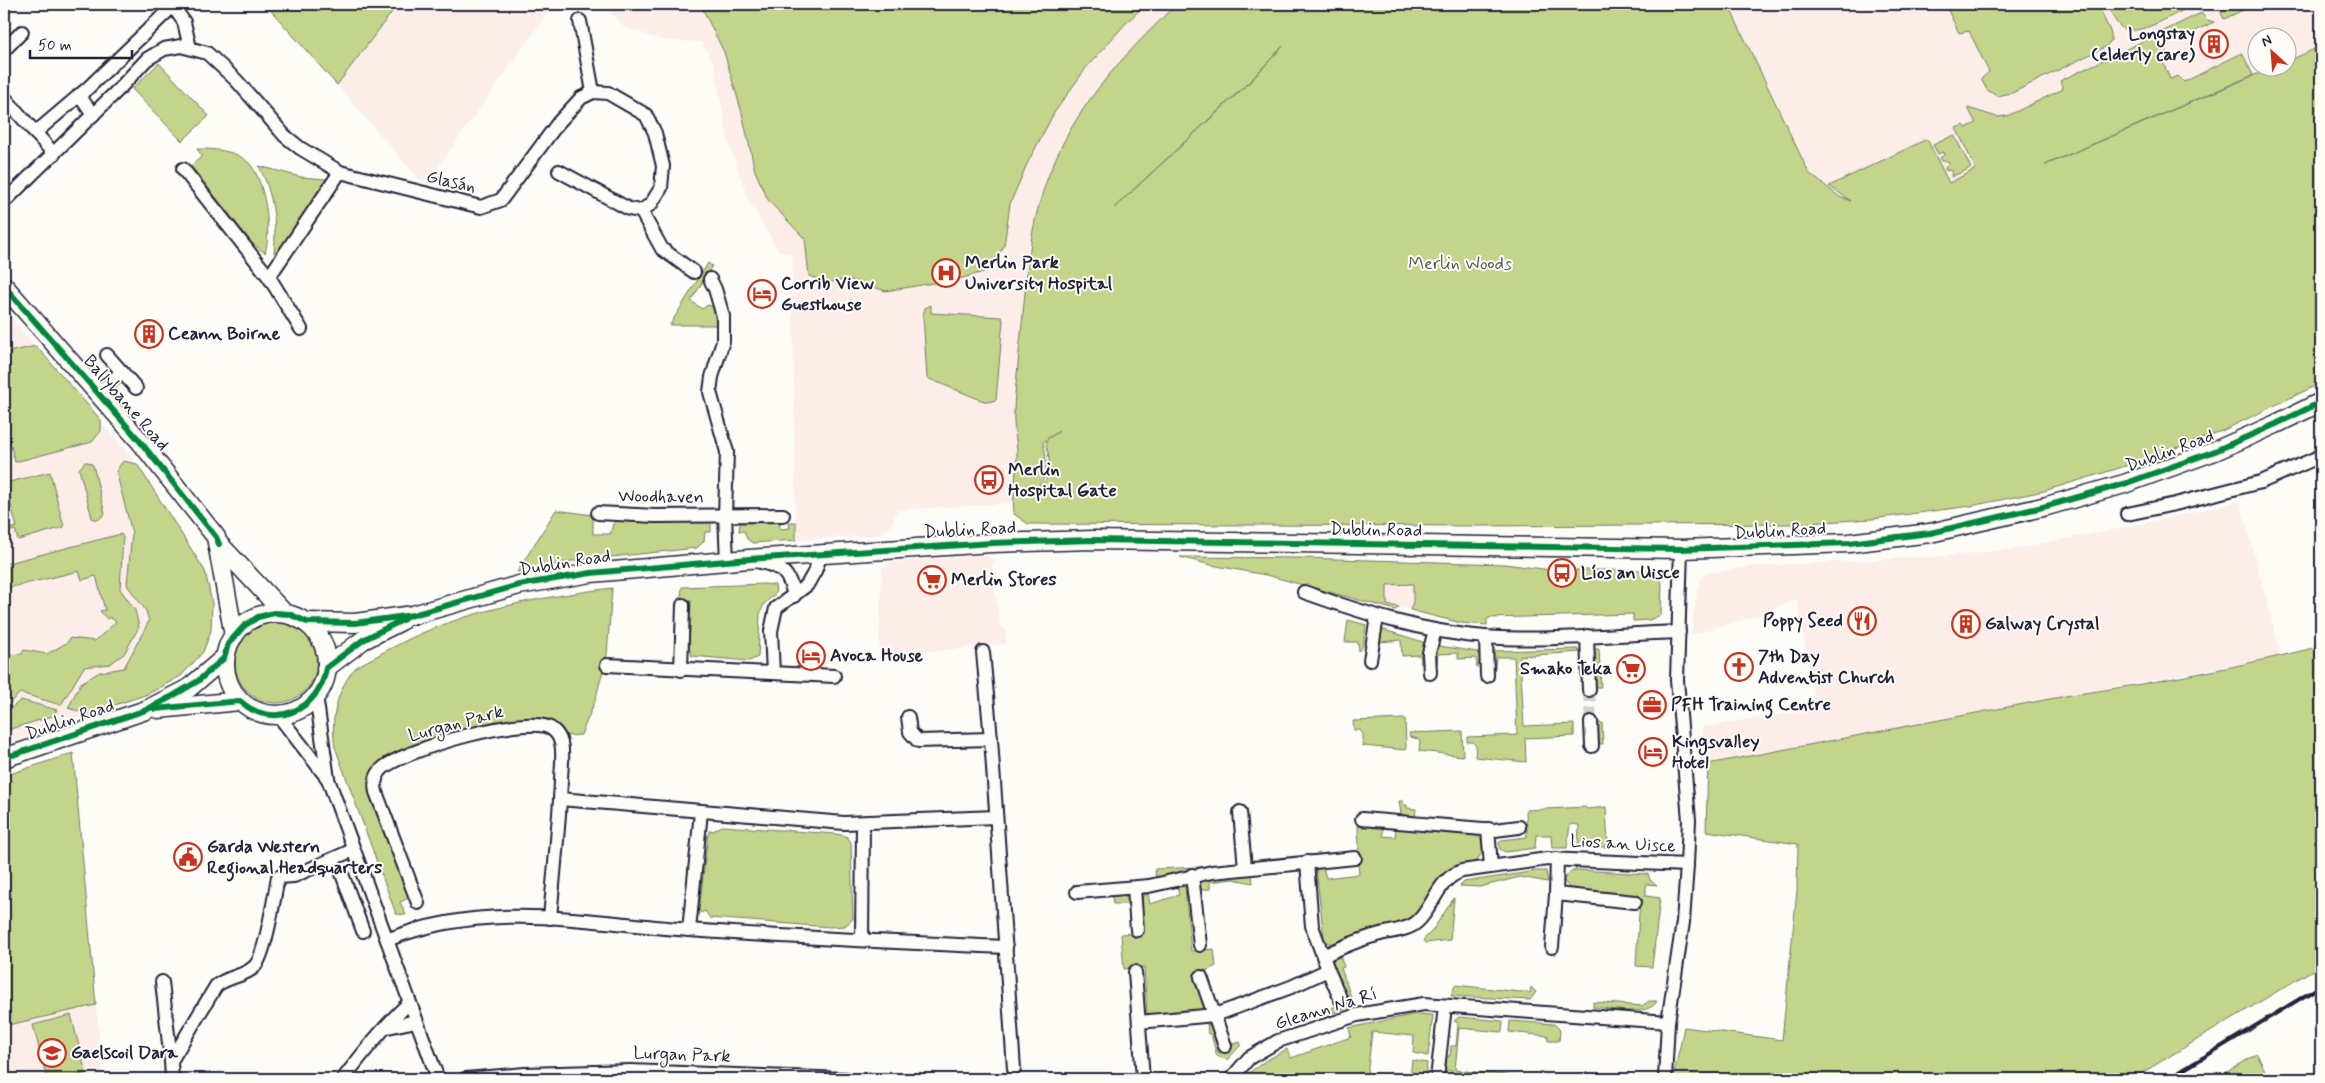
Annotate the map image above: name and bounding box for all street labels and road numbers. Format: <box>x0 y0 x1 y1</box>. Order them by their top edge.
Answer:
street label: Glasán <box>424 165 478 199</box>
street label: Ballybane Road <box>78 350 174 456</box>
street label: Dublin Road <box>2123 424 2217 478</box>
street label: Woodhaven <box>618 484 704 510</box>
street label: Dublin Road <box>923 516 1017 544</box>
street label: Dublin Road <box>1330 517 1422 543</box>
street label: Dublin Road <box>1733 517 1827 545</box>
street label: Dublin Road <box>518 544 612 582</box>
street label: Dublin Road <box>22 694 118 746</box>
street label: Lurgan Park <box>406 700 506 749</box>
street label: Lios an Uisce <box>1570 829 1676 859</box>
street label: Gleann Na Rí <box>1272 982 1380 1036</box>
street label: Lurgan Park <box>633 1041 731 1070</box>

